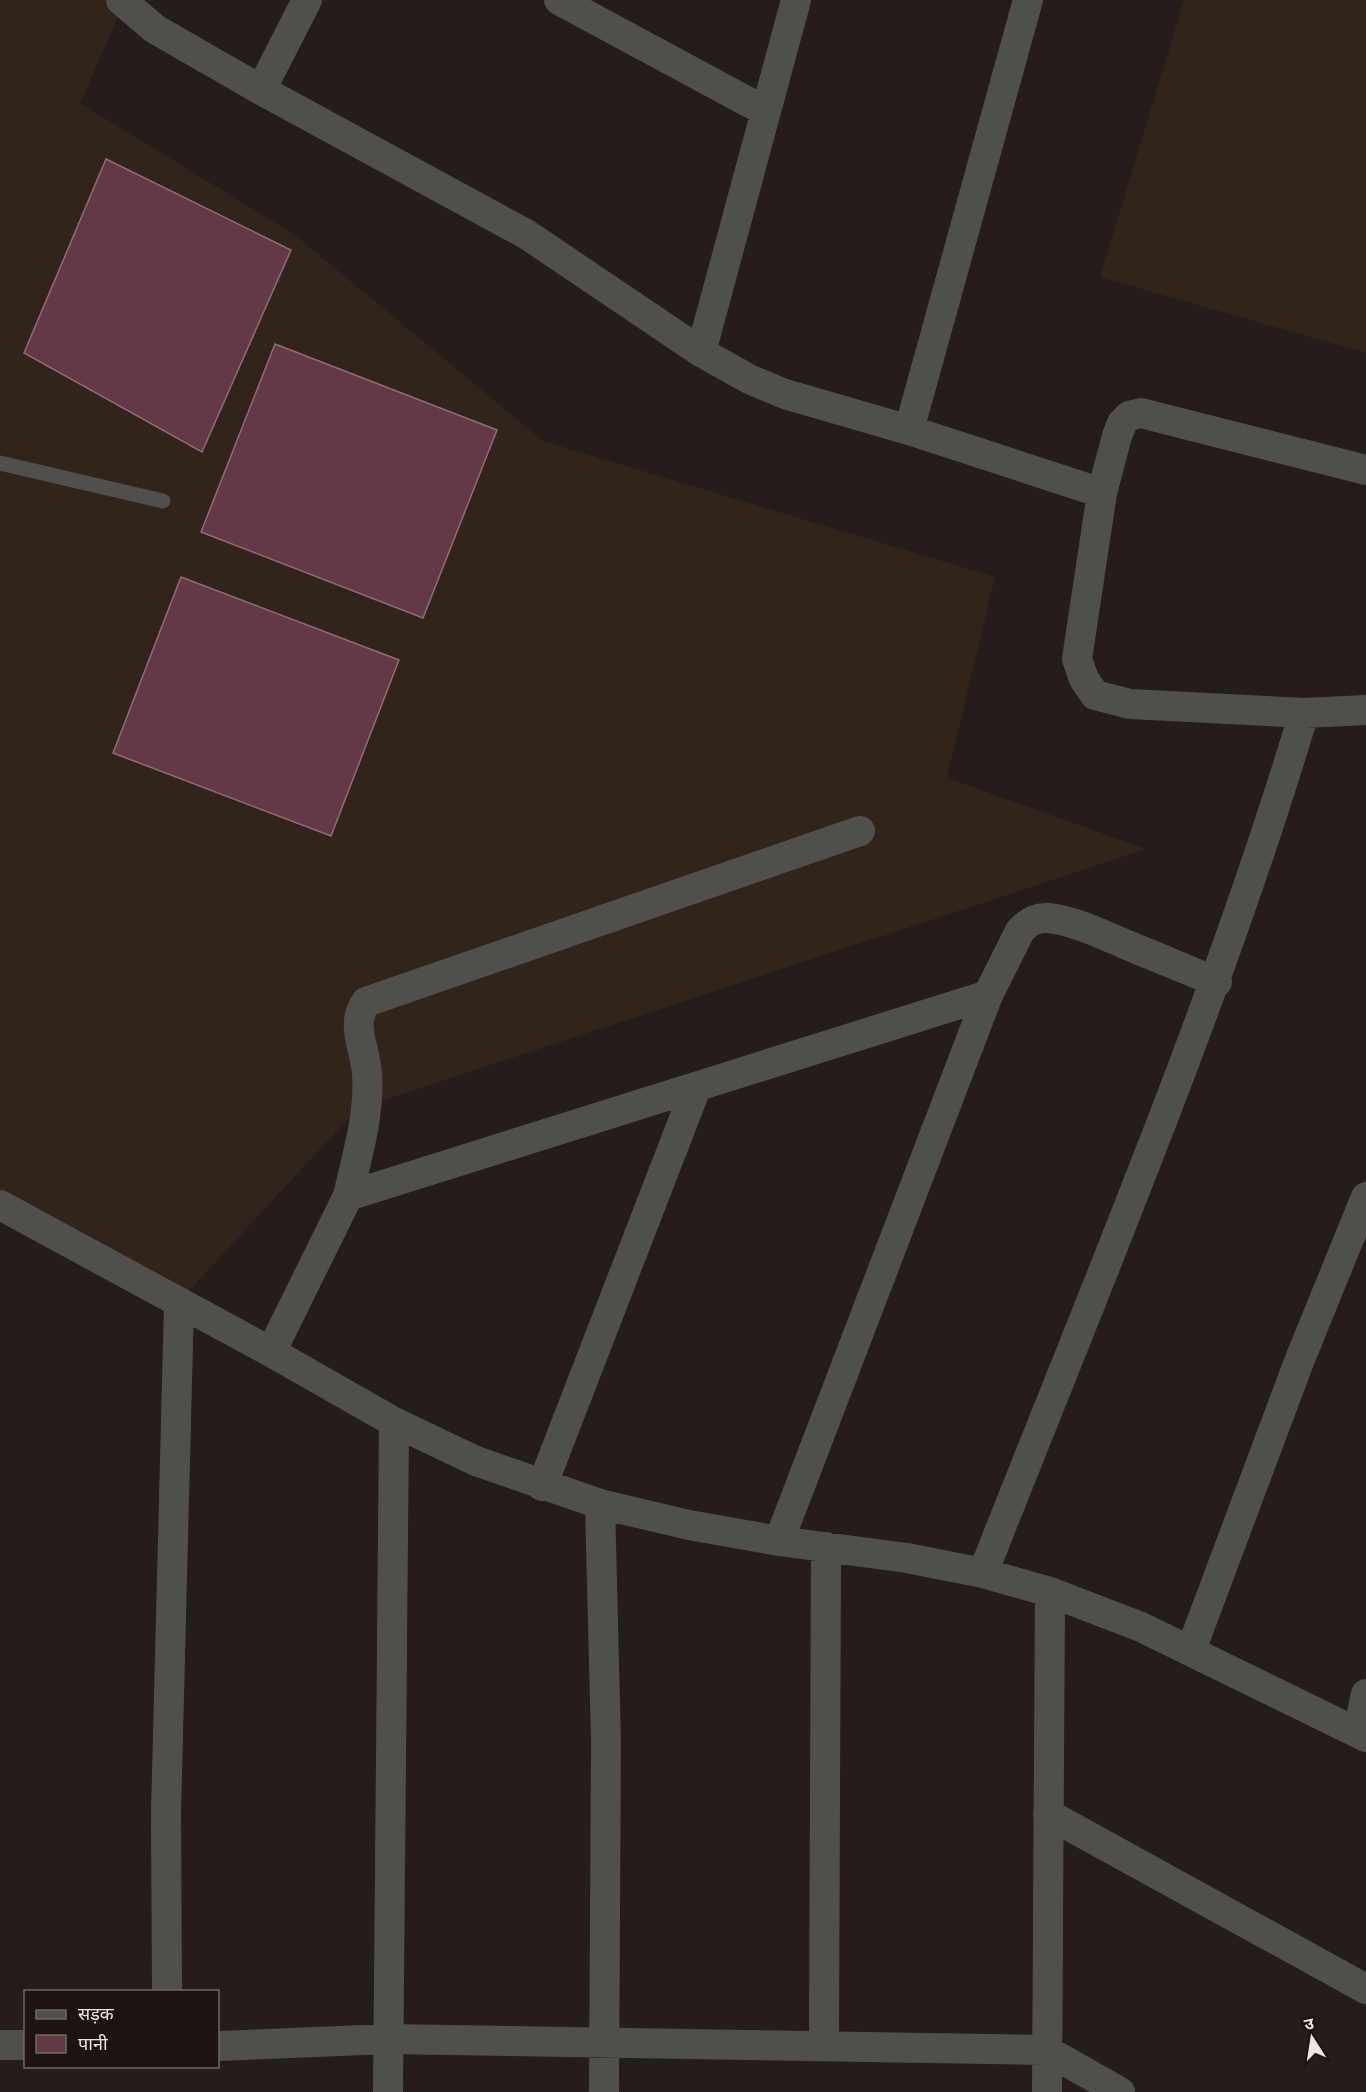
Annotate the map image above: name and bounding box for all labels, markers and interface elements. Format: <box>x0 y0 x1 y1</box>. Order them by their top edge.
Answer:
legend <box>24 1990 219 2068</box>
text: सड़क <box>78 2004 115 2025</box>
north arrow <box>1282 2008 1342 2068</box>
text: उ <box>1303 2014 1316 2035</box>
text: पानी <box>78 2034 108 2055</box>

